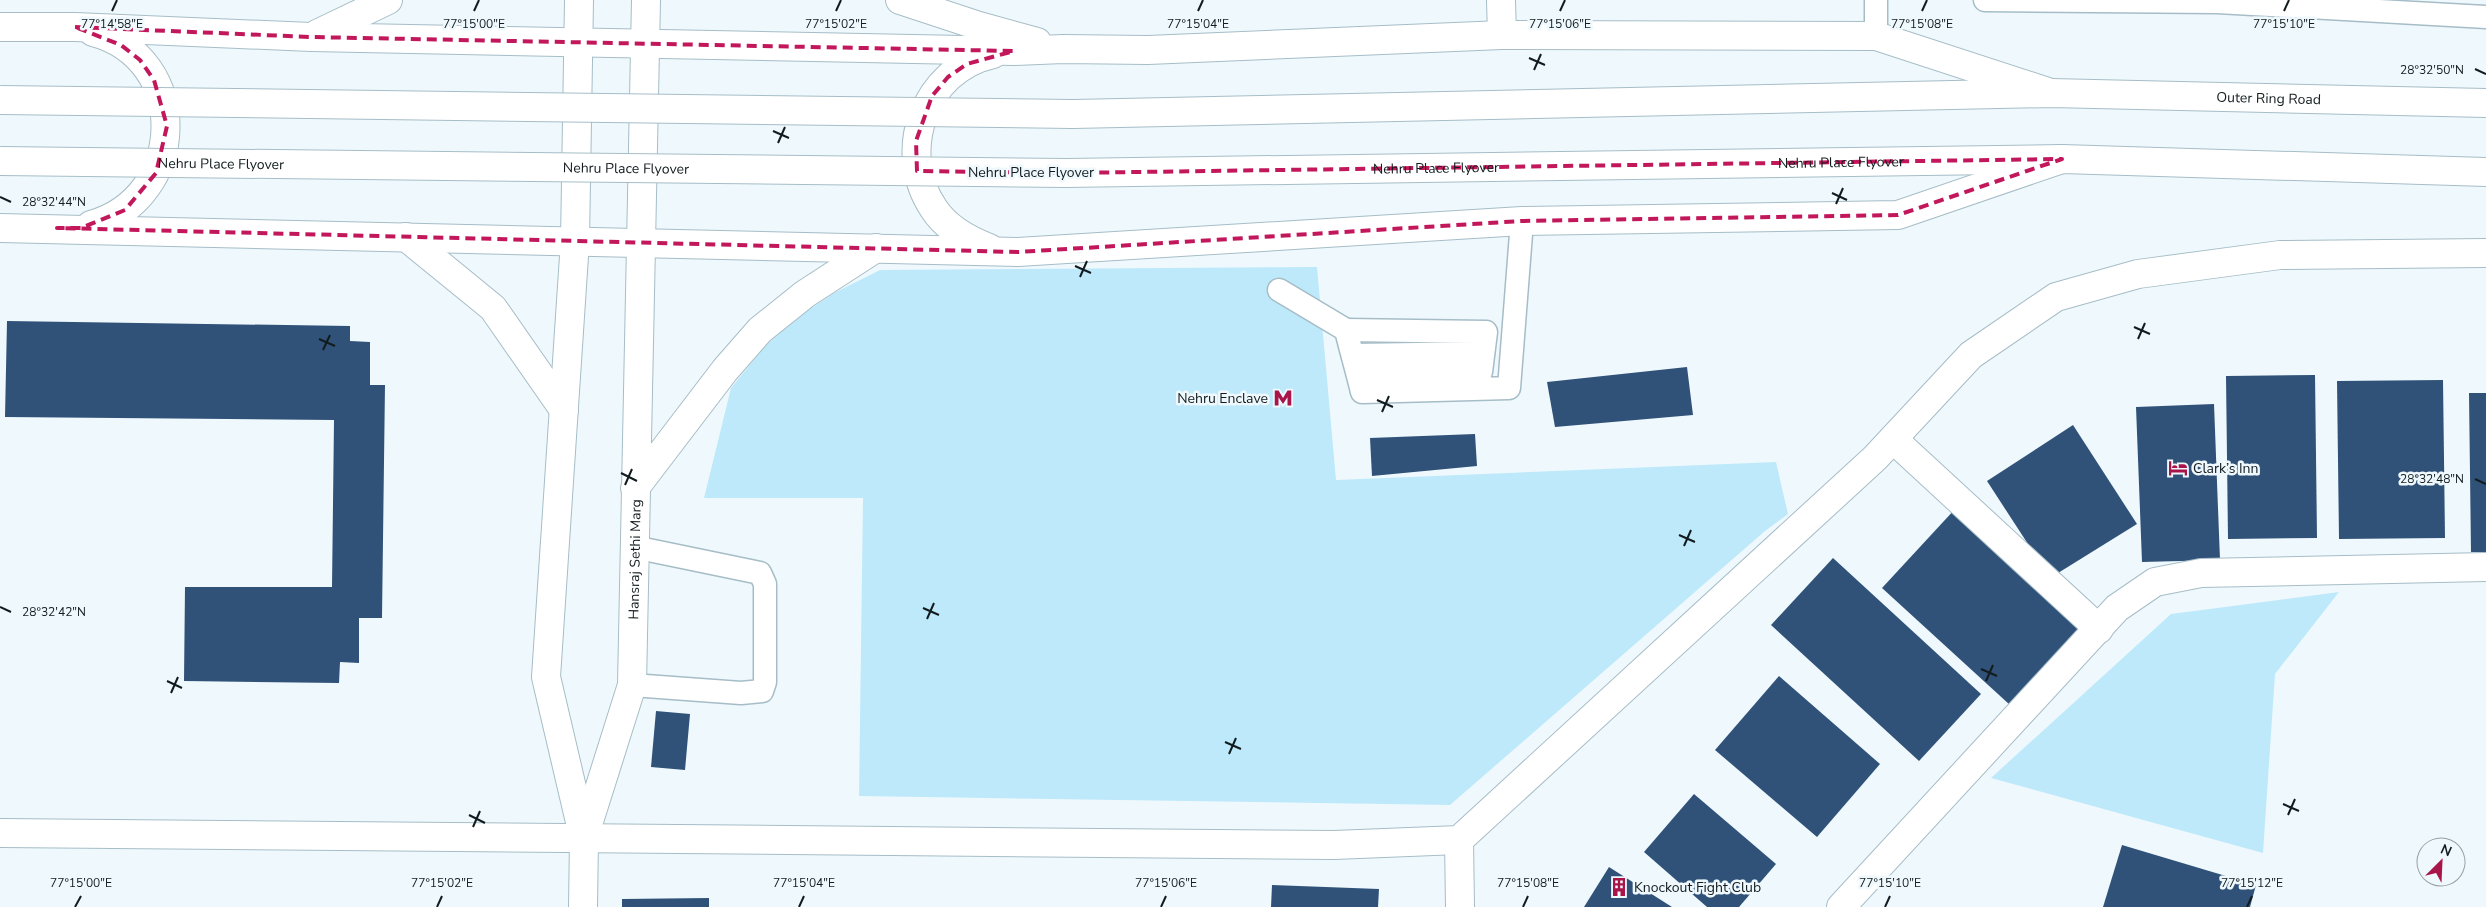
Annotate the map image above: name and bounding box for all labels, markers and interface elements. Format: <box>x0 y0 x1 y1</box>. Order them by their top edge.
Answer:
text: 77°14'58"E <box>81 16 143 32</box>
text: 77°15'00"E <box>443 16 505 32</box>
text: 77°15'02"E <box>805 16 867 32</box>
text: 77°15'04"E <box>1167 16 1229 32</box>
text: 77°15'06"E <box>1529 16 1591 32</box>
text: 77°15'08"E <box>1891 16 1953 32</box>
text: 77°15'10"E <box>2253 16 2315 32</box>
text: 28°32'50"N <box>2400 62 2464 78</box>
street label: Outer Ring Road <box>2216 87 2321 109</box>
street label: Nehru Place Flyover <box>1778 152 1904 172</box>
street label: Nehru Place Flyover <box>158 153 284 174</box>
street label: Nehru Place Flyover <box>1373 157 1499 178</box>
street label: Nehru Place Flyover <box>563 158 689 178</box>
street label: Nehru Place Flyover <box>968 163 1094 182</box>
text: 28°32'44"N <box>22 194 86 210</box>
metro station icon: Nehru Enclave <box>1272 387 1294 409</box>
place label: Nehru Enclave <box>1177 389 1268 408</box>
hotel icon: Clark’s Inn <box>2167 457 2189 479</box>
place label: Clark’s Inn <box>2193 459 2259 478</box>
text: 28°32'48"N <box>2400 471 2464 487</box>
street label: Hansraj Sethi Marg <box>624 499 645 620</box>
text: 28°32'42"N <box>22 604 86 620</box>
north arrow <box>2416 837 2466 887</box>
text: N <box>2437 840 2455 861</box>
text: 77°15'00"E <box>50 875 112 891</box>
text: 77°15'02"E <box>411 875 473 891</box>
text: 77°15'04"E <box>773 875 835 891</box>
text: 77°15'06"E <box>1135 875 1197 891</box>
text: 77°15'08"E <box>1497 875 1559 891</box>
text: 77°15'10"E <box>1859 875 1921 891</box>
text: 77°15'12"E <box>2221 875 2283 891</box>
building icon: Knockout Fight Club <box>1608 876 1630 898</box>
place label: Knockout Fight Club <box>1634 878 1761 897</box>

